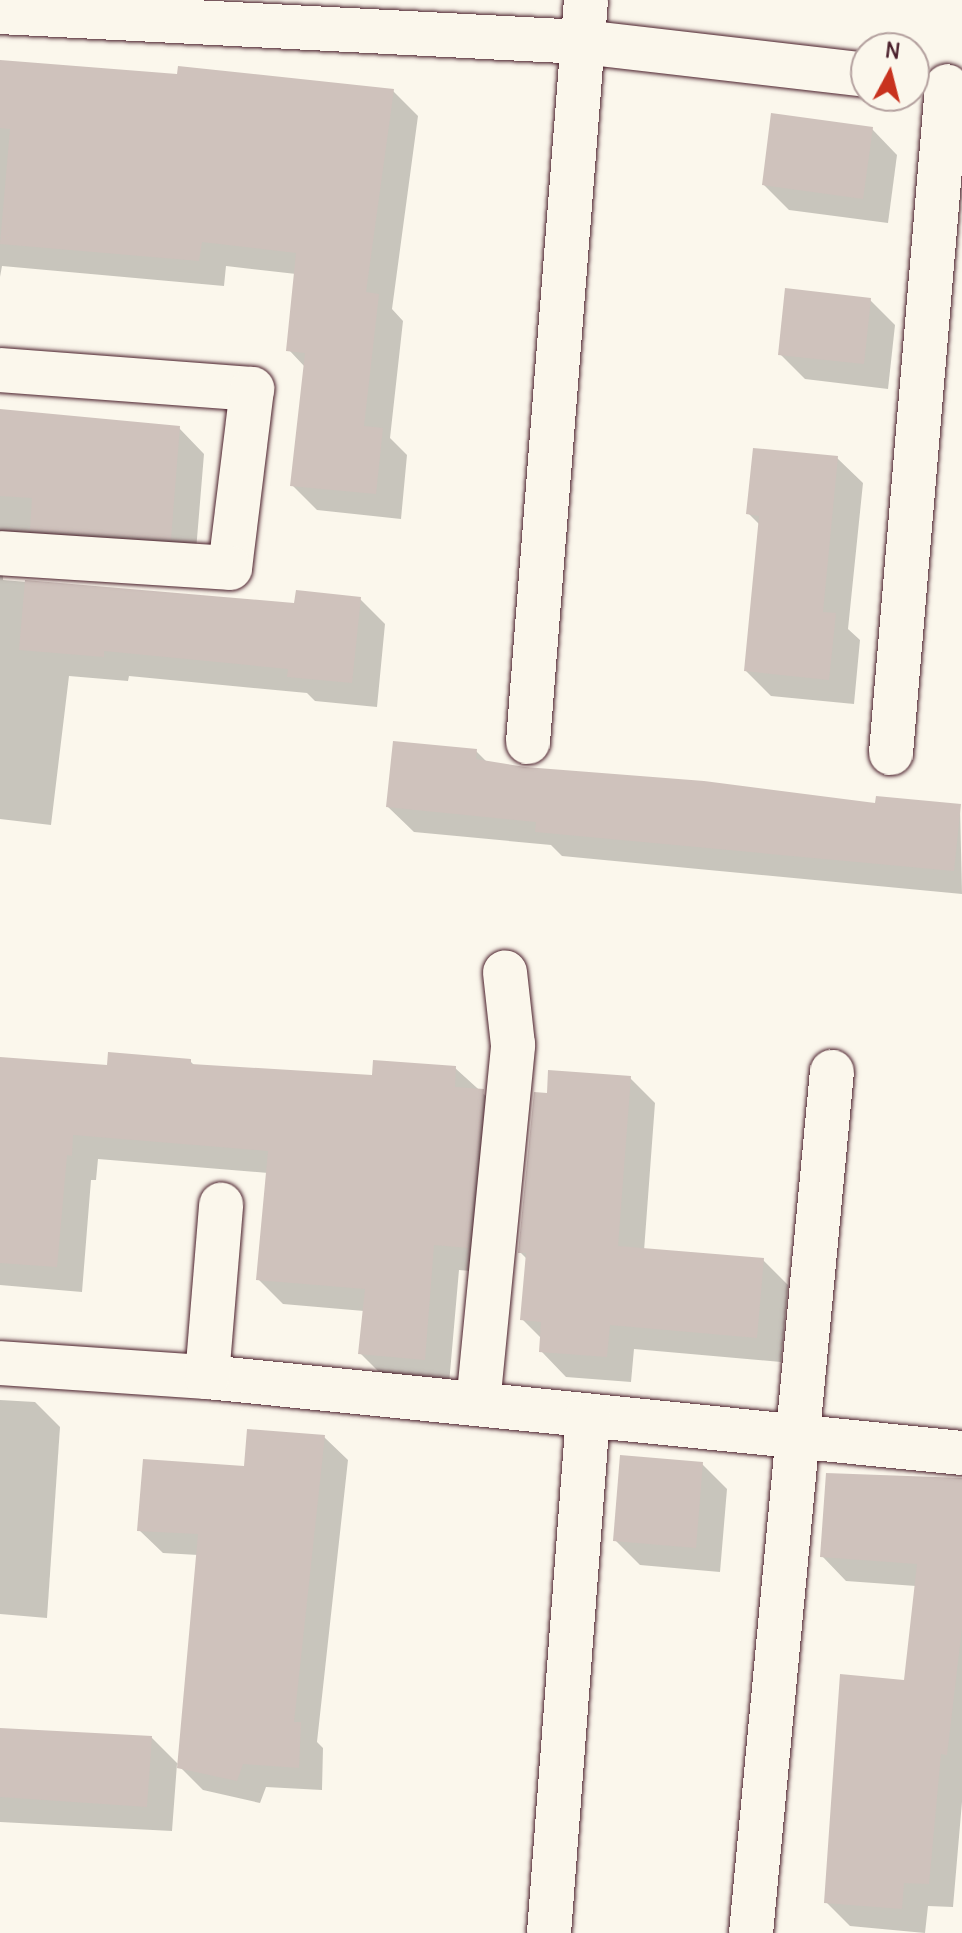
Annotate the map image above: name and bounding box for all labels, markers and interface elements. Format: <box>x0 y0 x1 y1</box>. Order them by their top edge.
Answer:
north arrow <box>850 32 930 112</box>
text: N <box>883 35 902 65</box>

